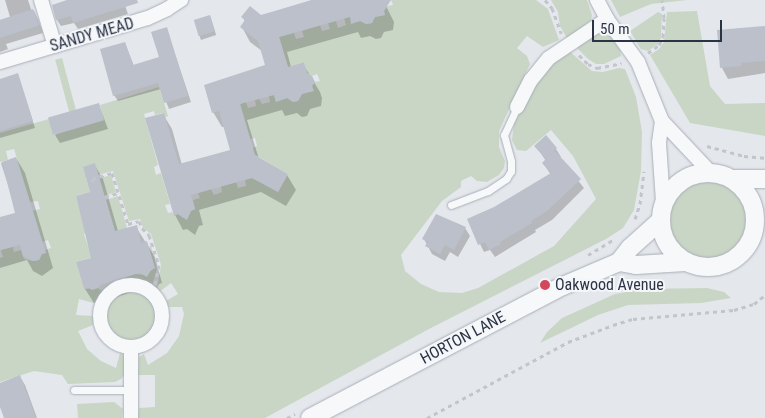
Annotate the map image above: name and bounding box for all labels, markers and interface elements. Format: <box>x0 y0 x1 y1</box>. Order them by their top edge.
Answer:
scale bar <box>595 10 725 42</box>
street label: SANDY MEAD <box>48 14 136 56</box>
text: 50 m <box>600 20 630 38</box>
place label: Oakwood Avenue <box>555 275 664 295</box>
marker: Oakwood Avenue <box>539 279 551 291</box>
street label: HORTON LANE <box>417 308 509 368</box>

